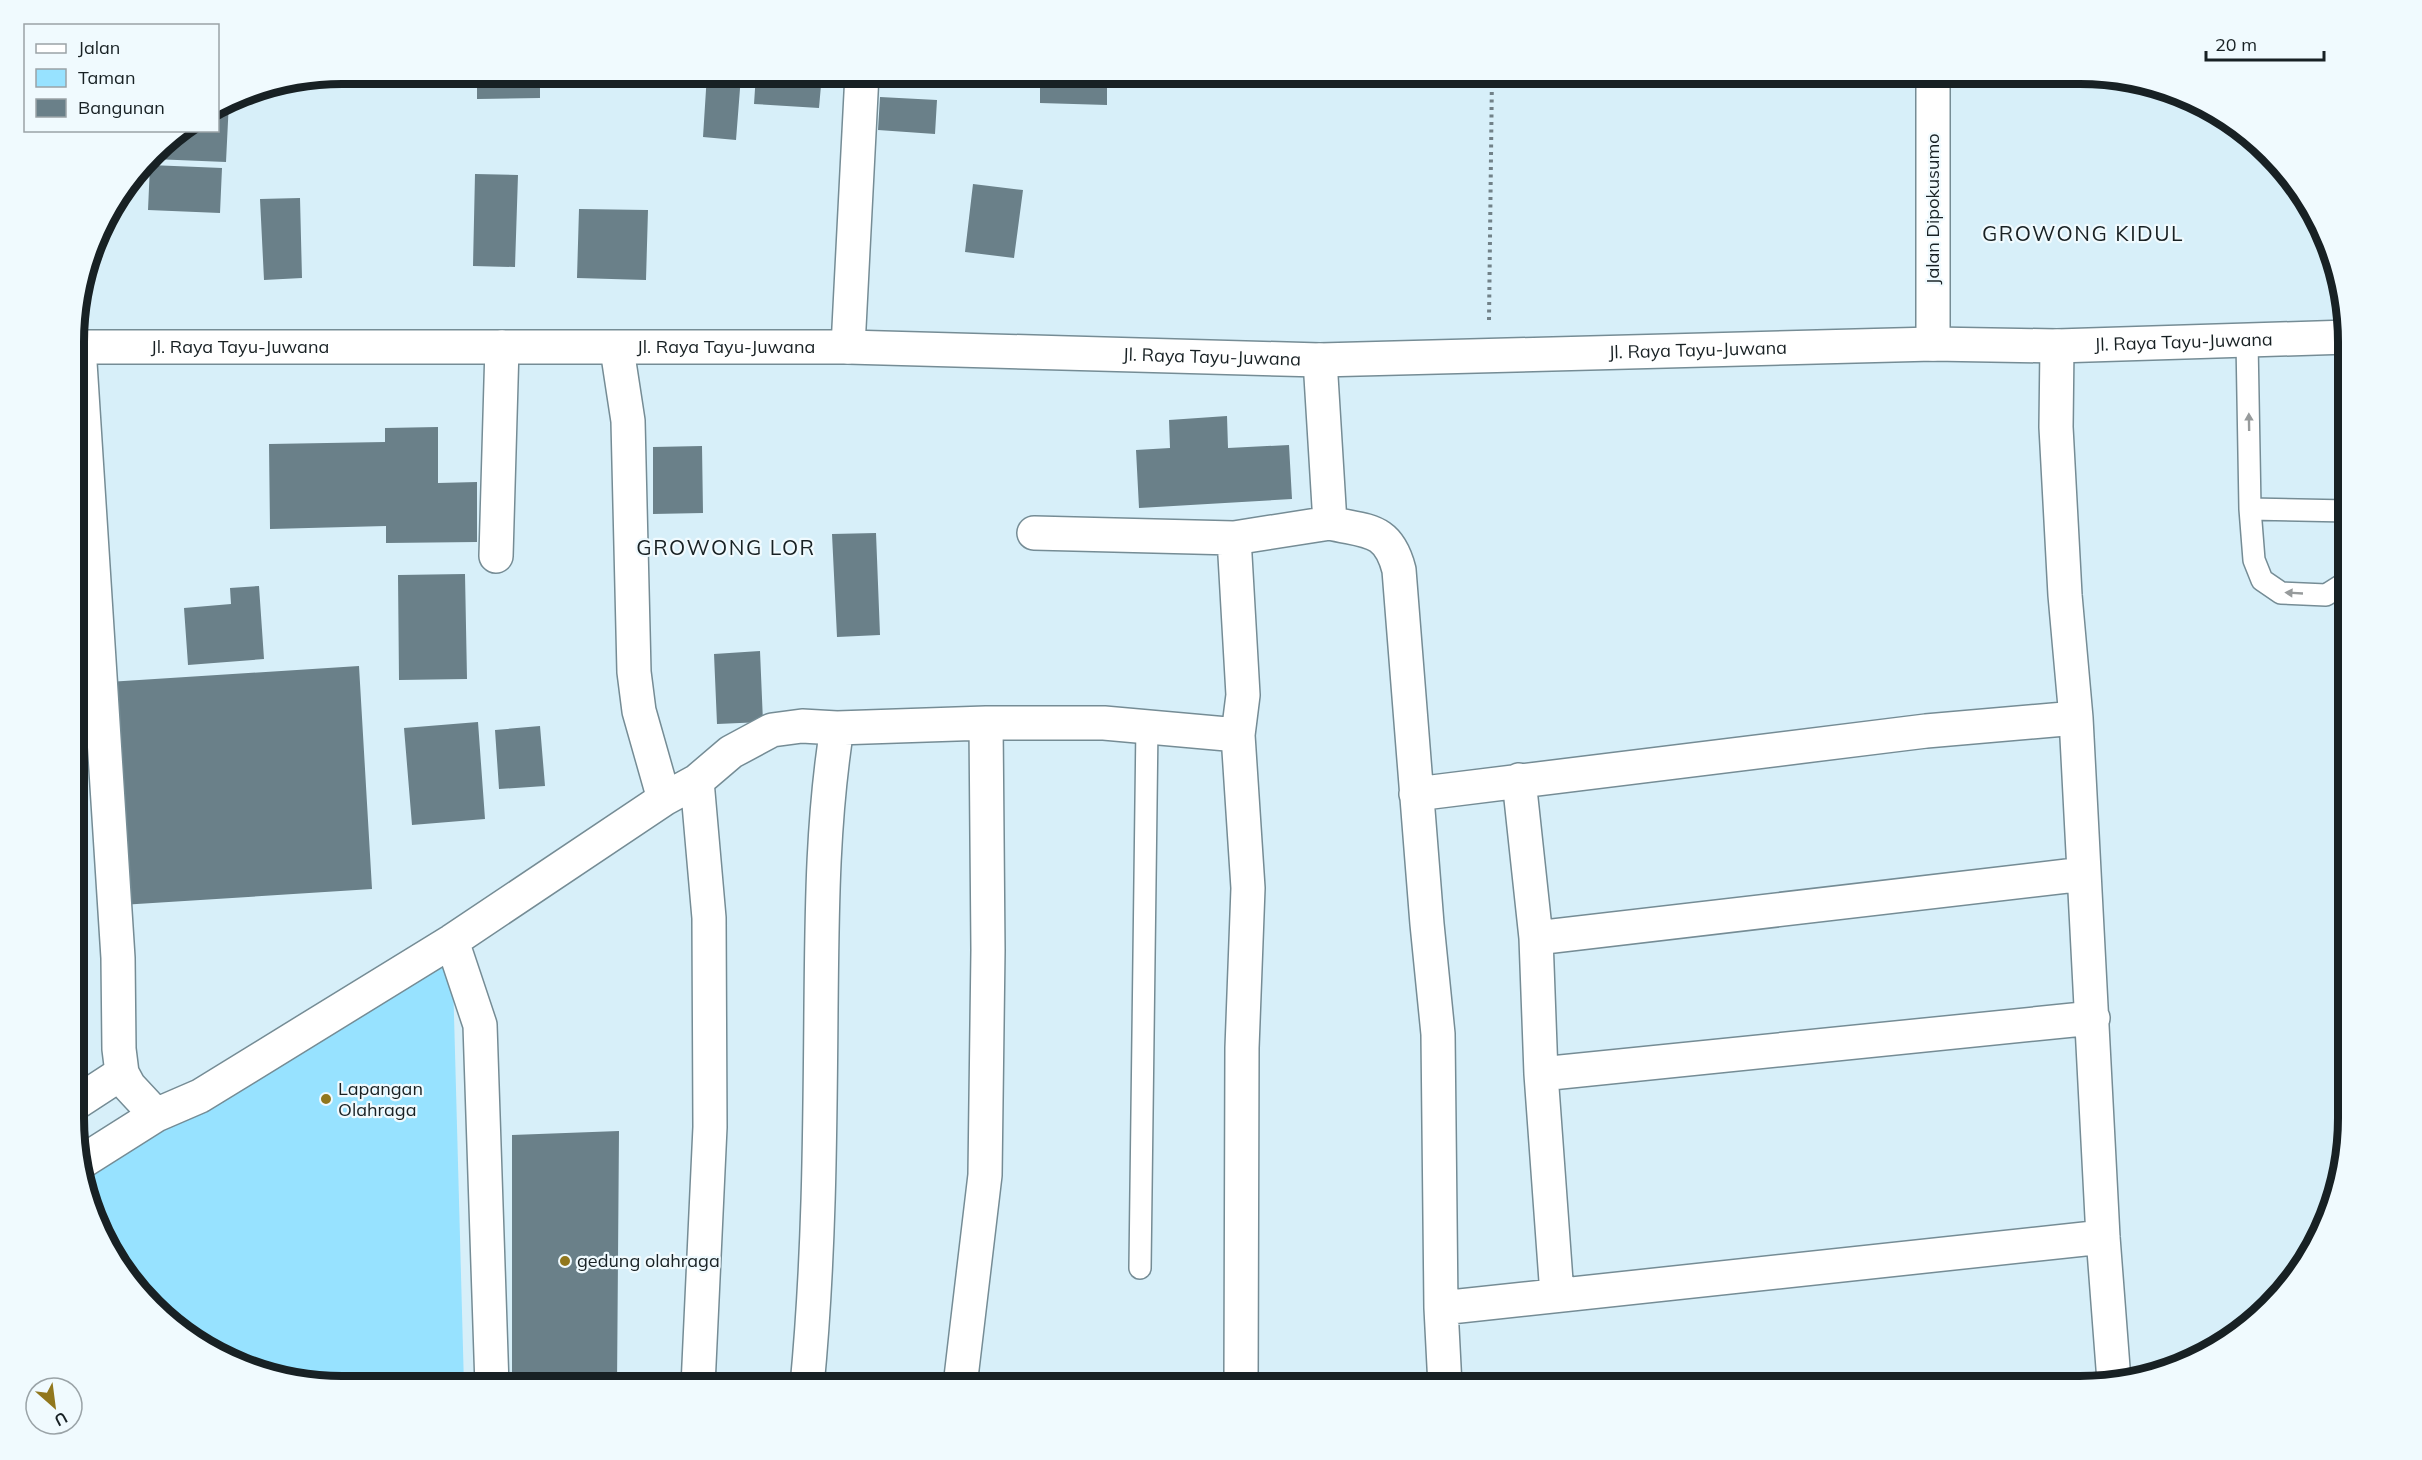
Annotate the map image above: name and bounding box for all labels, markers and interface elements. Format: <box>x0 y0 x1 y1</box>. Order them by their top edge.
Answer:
legend <box>24 24 219 132</box>
scale bar <box>2206 24 2324 62</box>
text: 20 m <box>2215 33 2257 56</box>
text: Jalan <box>78 36 120 59</box>
text: Taman <box>78 66 135 89</box>
text: Bangunan <box>78 96 165 119</box>
street label: Jalan Dipokusumo <box>1921 134 1944 284</box>
district label: GROWONG KIDUL <box>1982 220 2184 246</box>
street label: Jl. Raya Tayu-Juwana <box>2094 327 2273 356</box>
street label: Jl. Raya Tayu-Juwana <box>151 335 329 358</box>
street label: Jl. Raya Tayu-Juwana <box>637 335 815 358</box>
street label: Jl. Raya Tayu-Juwana <box>1608 336 1787 363</box>
street label: Jl. Raya Tayu-Juwana <box>1122 343 1301 370</box>
one-way arrow <box>2244 413 2254 432</box>
district label: GROWONG LOR <box>636 534 816 560</box>
one-way arrow <box>2284 589 2303 598</box>
place label: Lapangan Olahraga <box>338 1077 423 1121</box>
marker: Lapangan Olahraga <box>319 1092 333 1106</box>
place label: gedung olahraga <box>577 1249 720 1272</box>
marker: gedung olahraga <box>558 1254 572 1268</box>
north arrow <box>24 1376 84 1436</box>
text: U <box>51 1408 71 1431</box>

